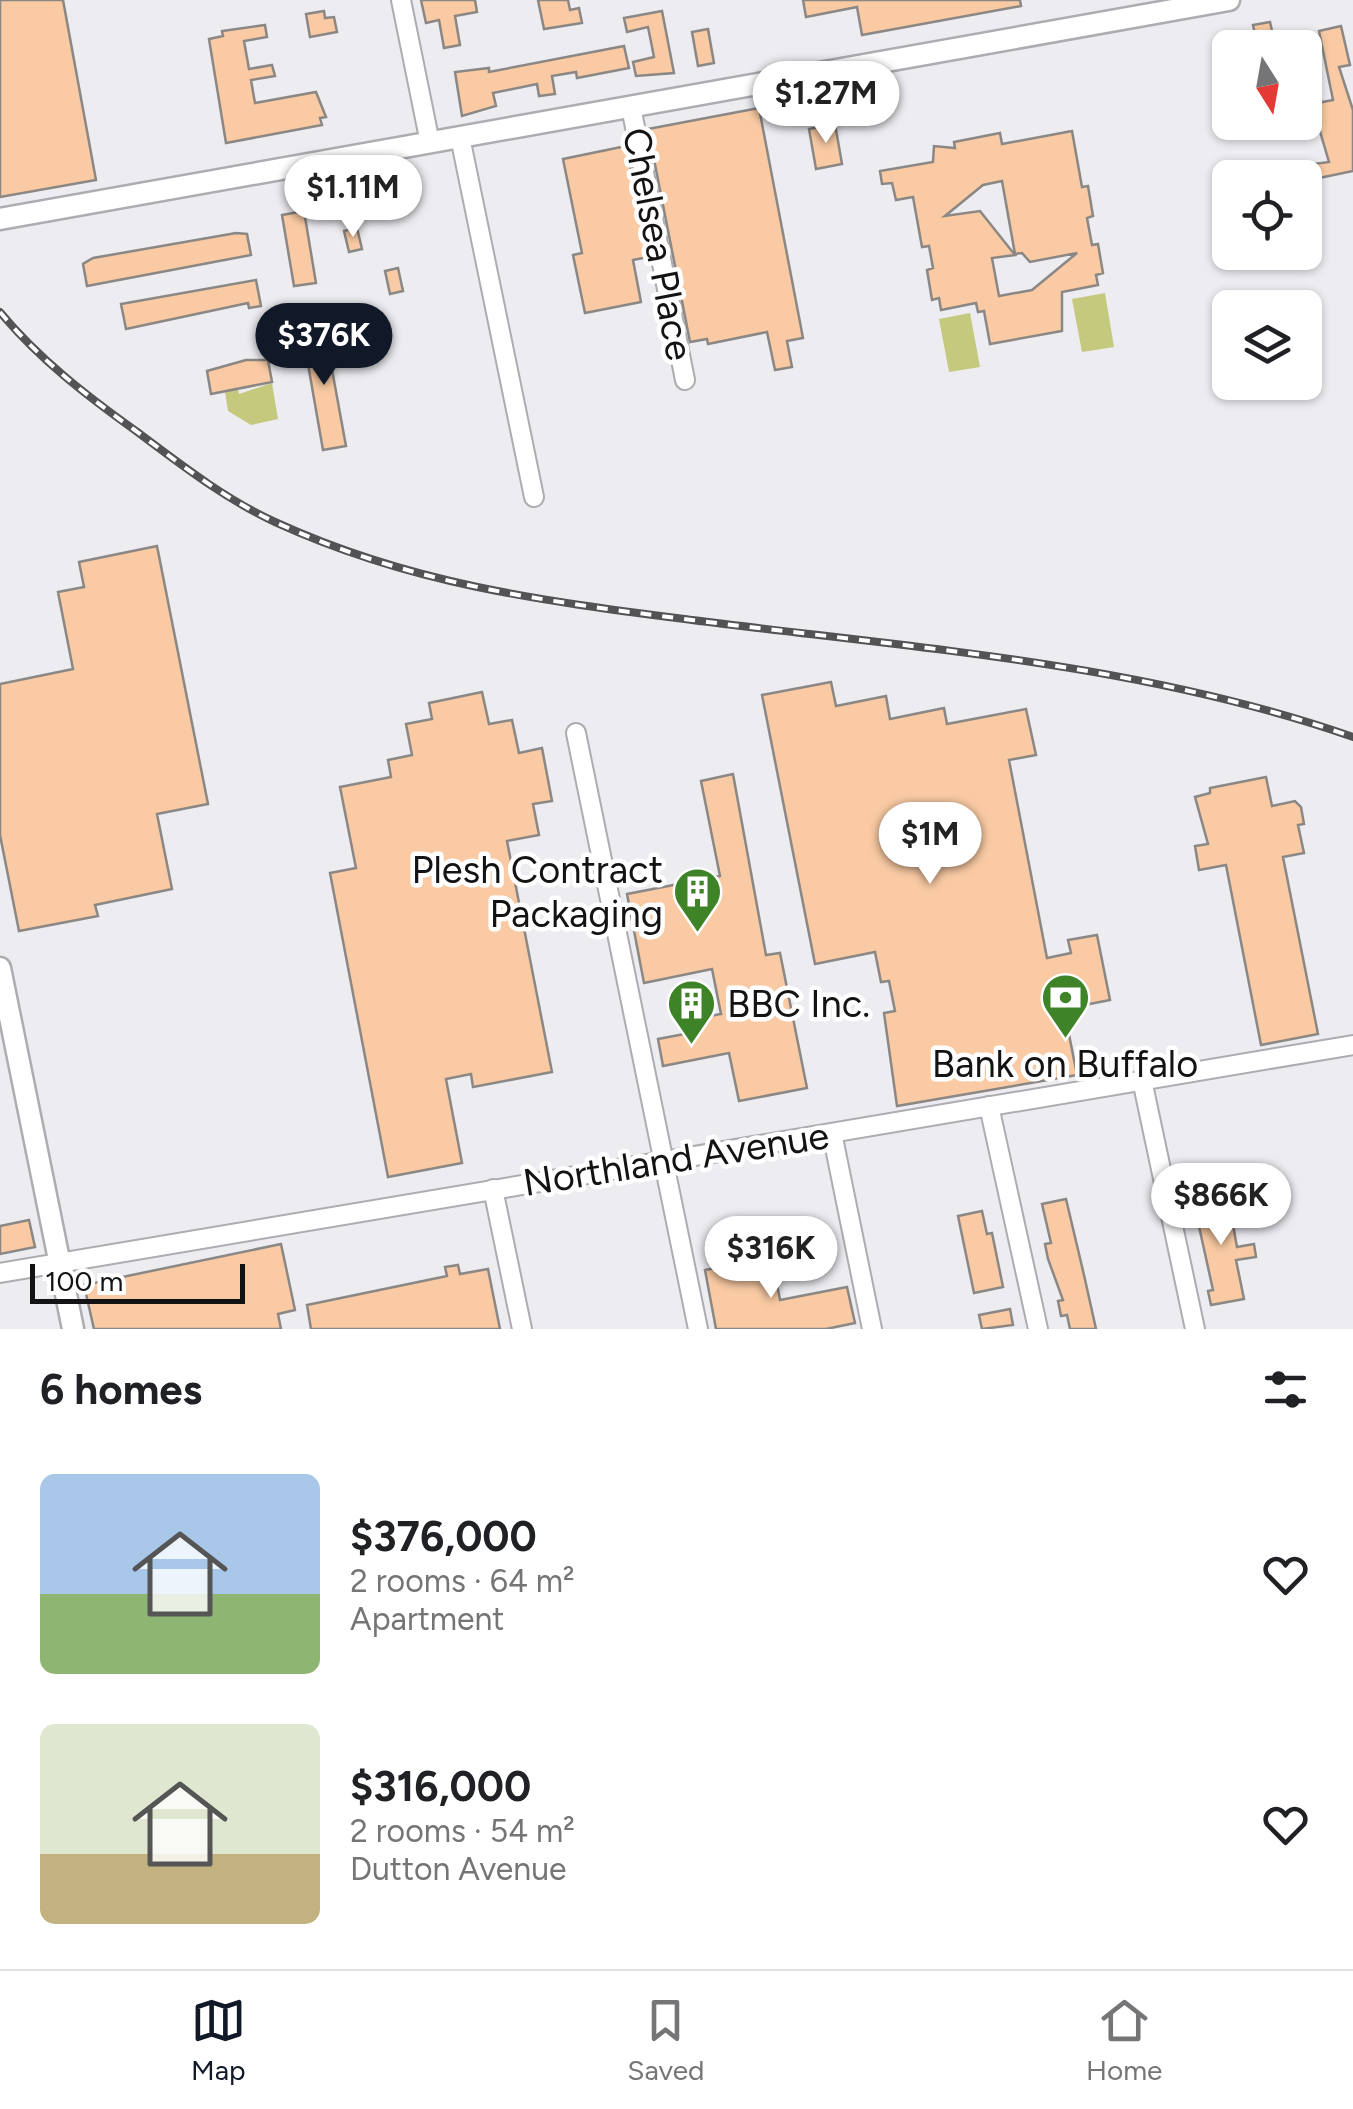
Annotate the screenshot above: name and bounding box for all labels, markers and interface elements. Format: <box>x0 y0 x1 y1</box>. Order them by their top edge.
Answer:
north arrow <box>1212 30 1322 140</box>
map controls <box>1212 30 1322 400</box>
pin: $1.27M <box>745 61 907 146</box>
text: $1.27M <box>775 74 877 112</box>
street label: Chelsea Place <box>613 124 703 364</box>
pin: $1.11M <box>272 155 434 240</box>
button: locate <box>1212 160 1322 270</box>
text: $1.11M <box>306 168 400 206</box>
button: layers <box>1212 290 1322 400</box>
pin: $376K <box>254 303 394 388</box>
text: $376K <box>277 316 371 354</box>
pin: $1M <box>882 802 978 887</box>
text: $1M <box>901 815 959 853</box>
place label: Plesh Contract Packaging <box>411 847 663 937</box>
building icon: Plesh Contract Packaging <box>672 866 724 934</box>
bank icon: Bank on Buffalo <box>1039 972 1091 1040</box>
building icon: BBC Inc. <box>666 978 718 1046</box>
place label: BBC Inc. <box>727 981 870 1027</box>
place label: Bank on Buffalo <box>932 1041 1198 1087</box>
street label: Northland Avenue <box>520 1112 832 1206</box>
pin: $866K <box>1151 1163 1291 1248</box>
text: $866K <box>1173 1176 1269 1214</box>
pin: $316K <box>701 1216 841 1301</box>
text: $316K <box>727 1229 815 1267</box>
scale bar <box>30 1259 245 1304</box>
text: 100 m <box>45 1264 123 1298</box>
icon: filters <box>1258 1362 1313 1417</box>
text: 6 homes <box>40 1364 202 1415</box>
text: $376,000 <box>350 1511 537 1562</box>
icon: home <box>120 1514 240 1634</box>
icon: heart <box>1258 1547 1313 1602</box>
text: 2 rooms · 64 m² <box>350 1562 574 1600</box>
text: Apartment <box>350 1600 504 1638</box>
text: $316,000 <box>350 1761 531 1812</box>
icon: home <box>120 1764 240 1884</box>
icon: heart <box>1258 1797 1313 1852</box>
text: 2 rooms · 54 m² <box>350 1812 575 1850</box>
text: Dutton Avenue <box>350 1850 567 1888</box>
tab: Map <box>191 1993 246 2087</box>
tab: Saved <box>627 1993 704 2087</box>
tab: Home <box>1086 1993 1162 2087</box>

